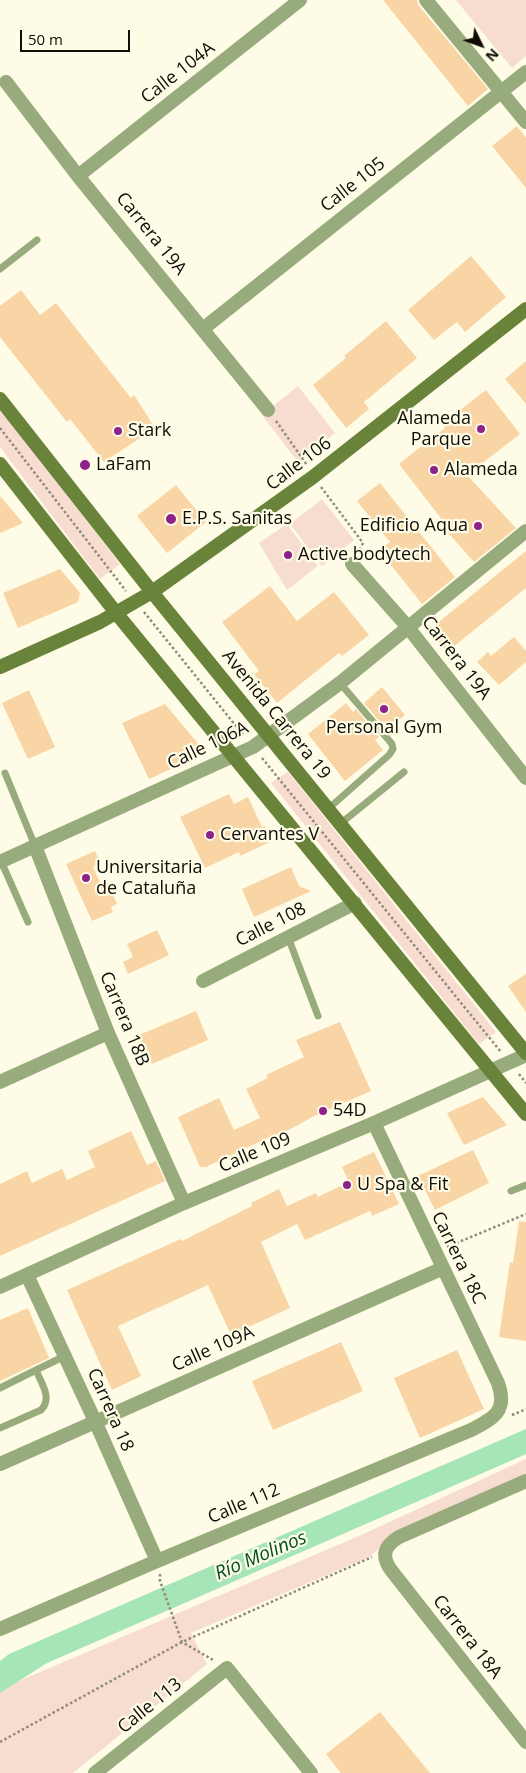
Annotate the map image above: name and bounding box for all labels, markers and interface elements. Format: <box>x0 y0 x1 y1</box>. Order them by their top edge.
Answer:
scale bar <box>22 20 132 52</box>
north arrow <box>456 20 506 70</box>
text: 50 m <box>28 29 63 49</box>
street label: Calle 104A <box>137 38 219 108</box>
text: N <box>482 45 503 66</box>
street label: Calle 105 <box>316 153 390 217</box>
street label: Carrera 19A <box>111 188 191 280</box>
place label: Alameda Parque <box>397 408 471 450</box>
place label: Stark <box>128 420 171 442</box>
marker: Alameda Parque <box>475 423 487 435</box>
marker: Stark <box>112 425 124 437</box>
street label: Calle 106 <box>262 432 336 496</box>
place label: LaFam <box>96 454 151 476</box>
marker: LaFam <box>78 458 92 472</box>
place label: Alameda <box>444 459 518 481</box>
marker: Alameda <box>428 464 440 476</box>
place label: E.P.S. Sanitas <box>182 508 292 530</box>
marker: E.P.S. Sanitas <box>164 512 178 526</box>
place label: Edificio Aqua <box>360 515 468 537</box>
marker: Edificio Aqua <box>472 520 484 532</box>
place label: Active bodytech <box>298 544 431 566</box>
marker: Active bodytech <box>282 549 294 561</box>
street label: Carrera 19A <box>417 612 495 704</box>
street label: Avenida Carrera 19 <box>217 646 335 784</box>
marker: Personal Gym <box>378 703 390 715</box>
street label: Calle 106A <box>164 717 252 775</box>
place label: Personal Gym <box>326 717 442 739</box>
place label: Cervantes V <box>220 824 319 846</box>
marker: Cervantes V <box>204 829 216 841</box>
place label: Universitaria de Cataluña <box>96 857 203 900</box>
marker: Universitaria de Cataluña <box>80 872 92 884</box>
street label: Calle 108 <box>232 898 310 952</box>
street label: Carrera 18B <box>94 969 154 1069</box>
place label: 54D <box>333 1100 367 1122</box>
marker: 54D <box>317 1105 329 1117</box>
street label: Calle 109 <box>216 1128 294 1178</box>
place label: U Spa & Fit <box>357 1174 448 1196</box>
marker: U Spa & Fit <box>341 1179 353 1191</box>
street label: Carrera 18C <box>426 1208 490 1308</box>
street label: Calle 109A <box>169 1321 257 1377</box>
street label: Carrera 18 <box>82 1365 138 1455</box>
street label: Calle 112 <box>205 1479 283 1529</box>
water label: Río Molinos <box>212 1526 310 1586</box>
street label: Carrera 18A <box>428 1591 506 1683</box>
street label: Calle 113 <box>114 1674 186 1738</box>

